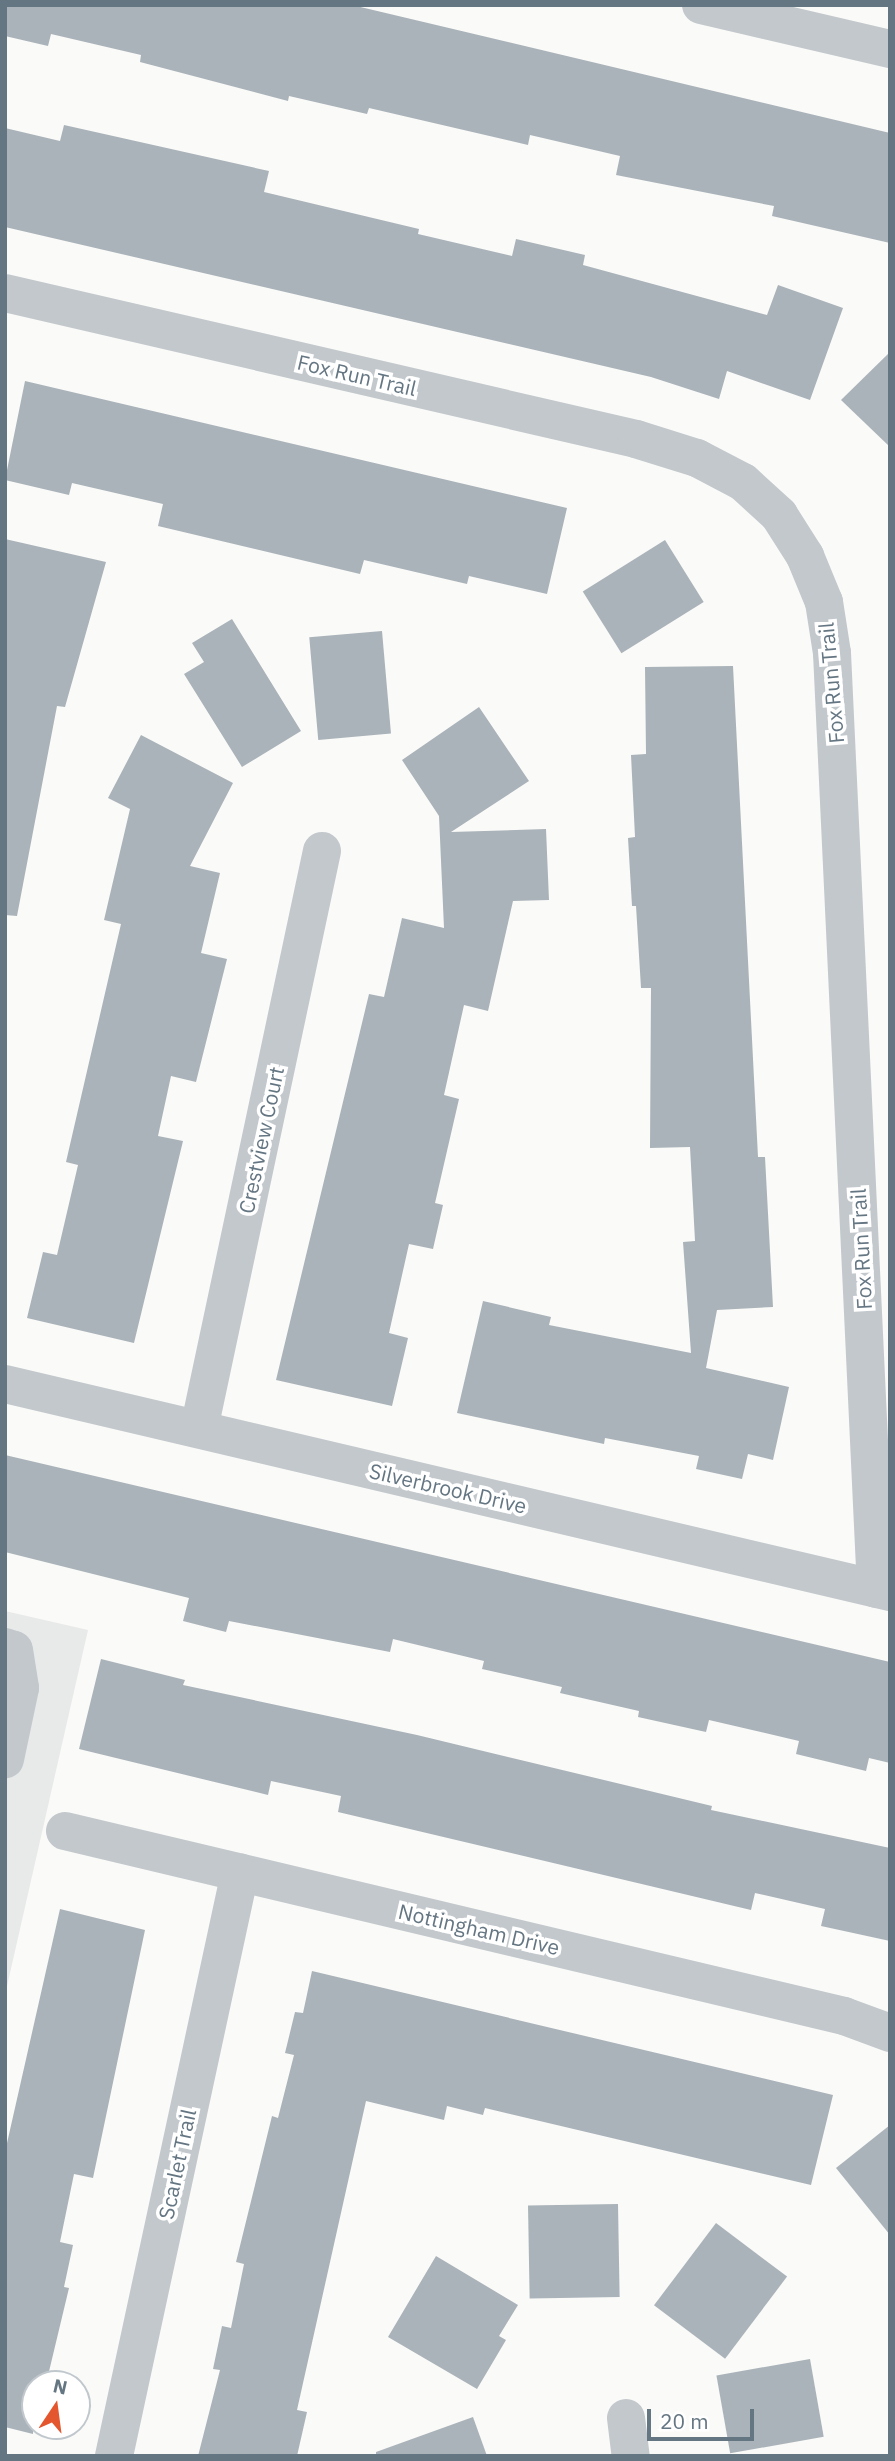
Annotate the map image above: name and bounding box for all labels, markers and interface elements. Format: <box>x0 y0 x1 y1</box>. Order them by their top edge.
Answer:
street label: Fox Run Trail <box>295 349 419 401</box>
street label: Fox Run Trail <box>813 621 849 745</box>
street label: Crestview Court <box>233 1064 289 1216</box>
street label: Fox Run Trail <box>845 1188 877 1310</box>
street label: Silverbrook Drive <box>367 1458 529 1518</box>
street label: Nottingham Drive <box>396 1898 562 1960</box>
street label: Scarlet Trail <box>153 2107 201 2221</box>
north arrow <box>21 2370 91 2440</box>
text: N <box>51 2373 70 2400</box>
scale bar <box>650 2394 757 2438</box>
text: 20 m <box>660 2407 709 2435</box>

